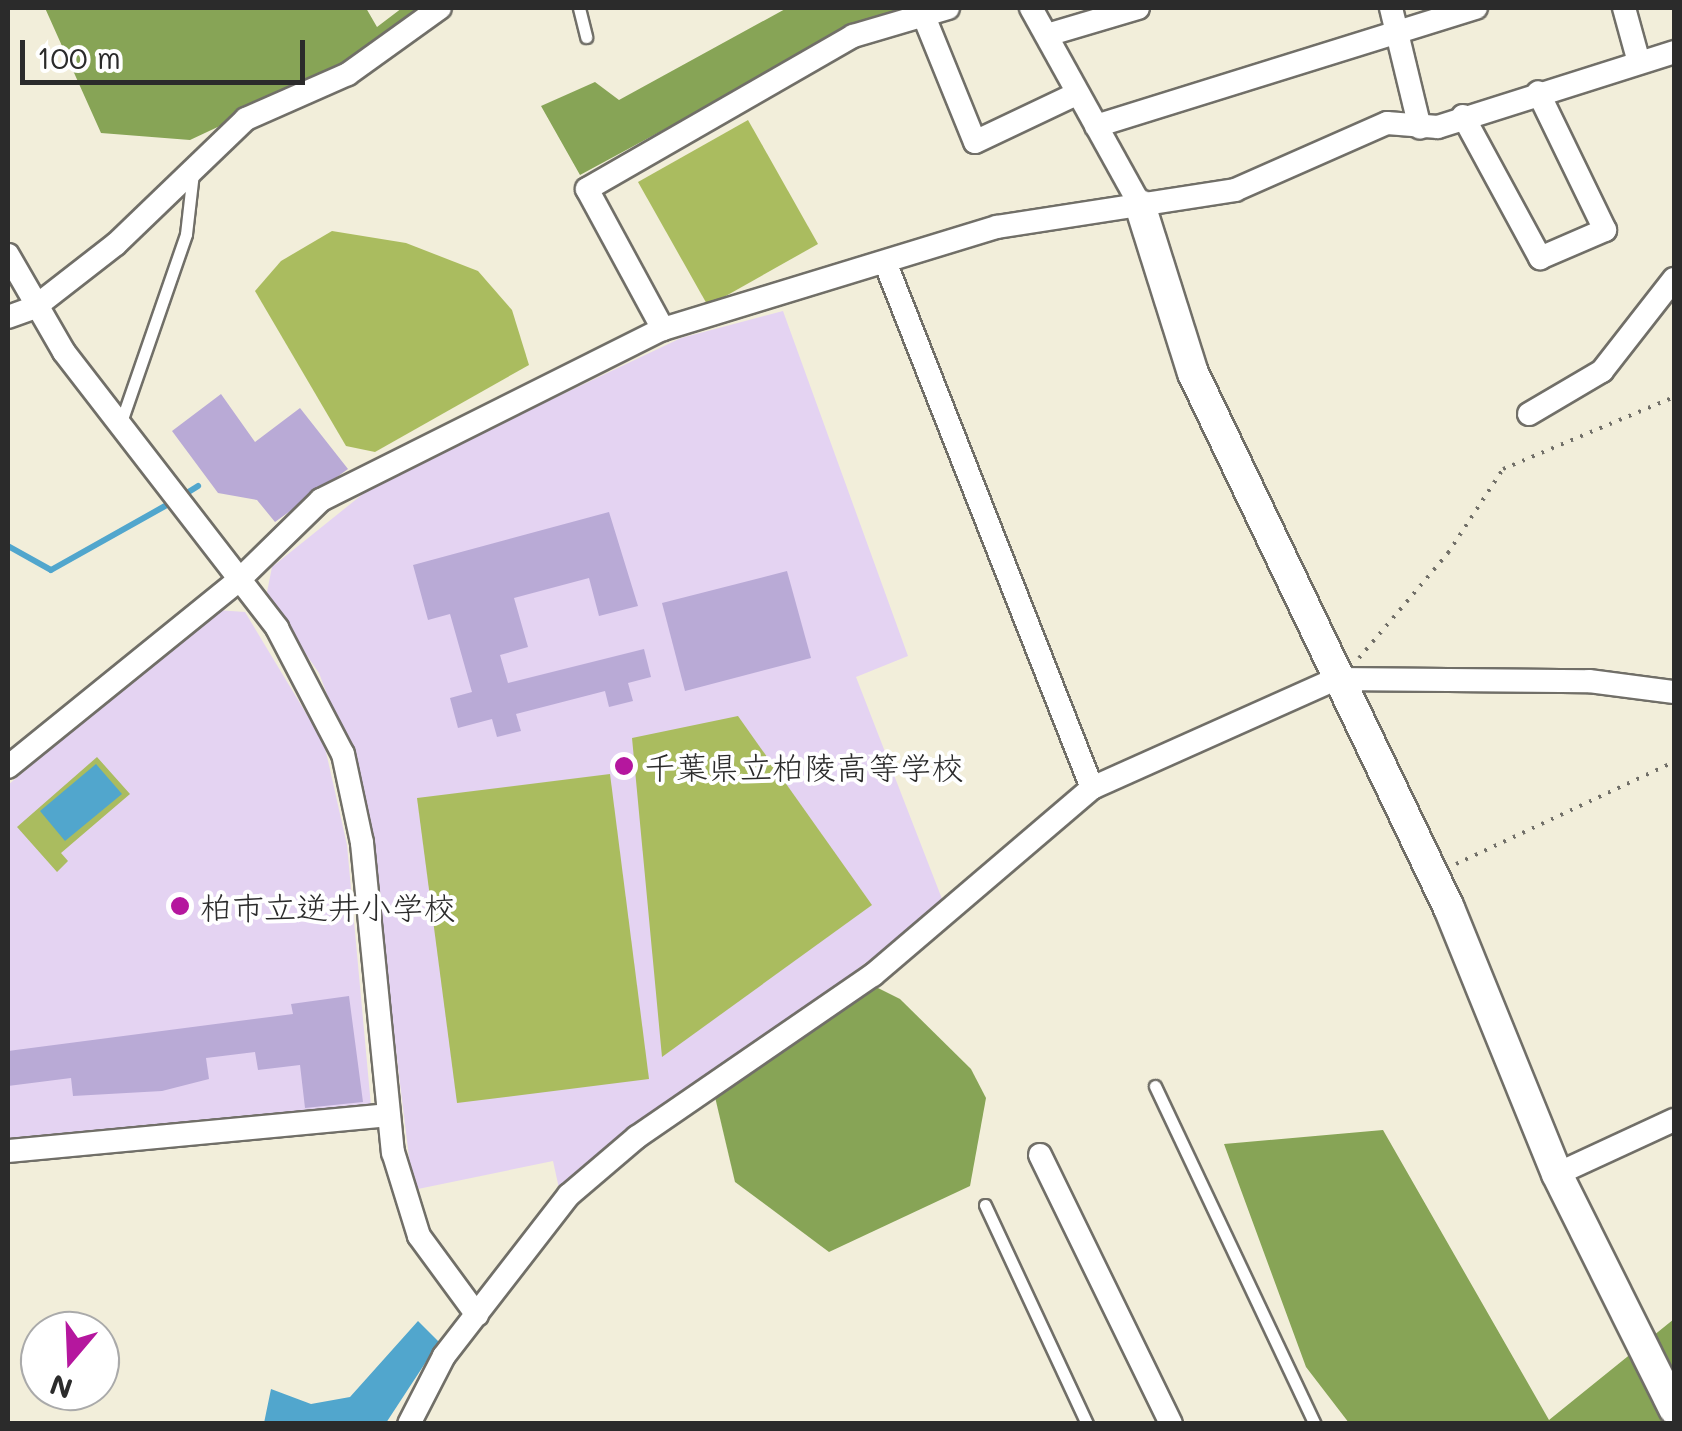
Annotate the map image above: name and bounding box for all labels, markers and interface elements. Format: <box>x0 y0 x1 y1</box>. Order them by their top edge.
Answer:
scale bar <box>25 20 310 82</box>
text: 100 m <box>37 37 121 77</box>
place label: 千葉県立柏陵高等学校 <box>644 747 964 785</box>
marker: 千葉県立柏陵高等学校 <box>613 755 635 777</box>
place label: 柏市立逆井小学校 <box>200 887 456 925</box>
marker: 柏市立逆井小学校 <box>169 895 191 917</box>
north arrow <box>20 1311 120 1411</box>
text: N <box>45 1367 77 1408</box>

